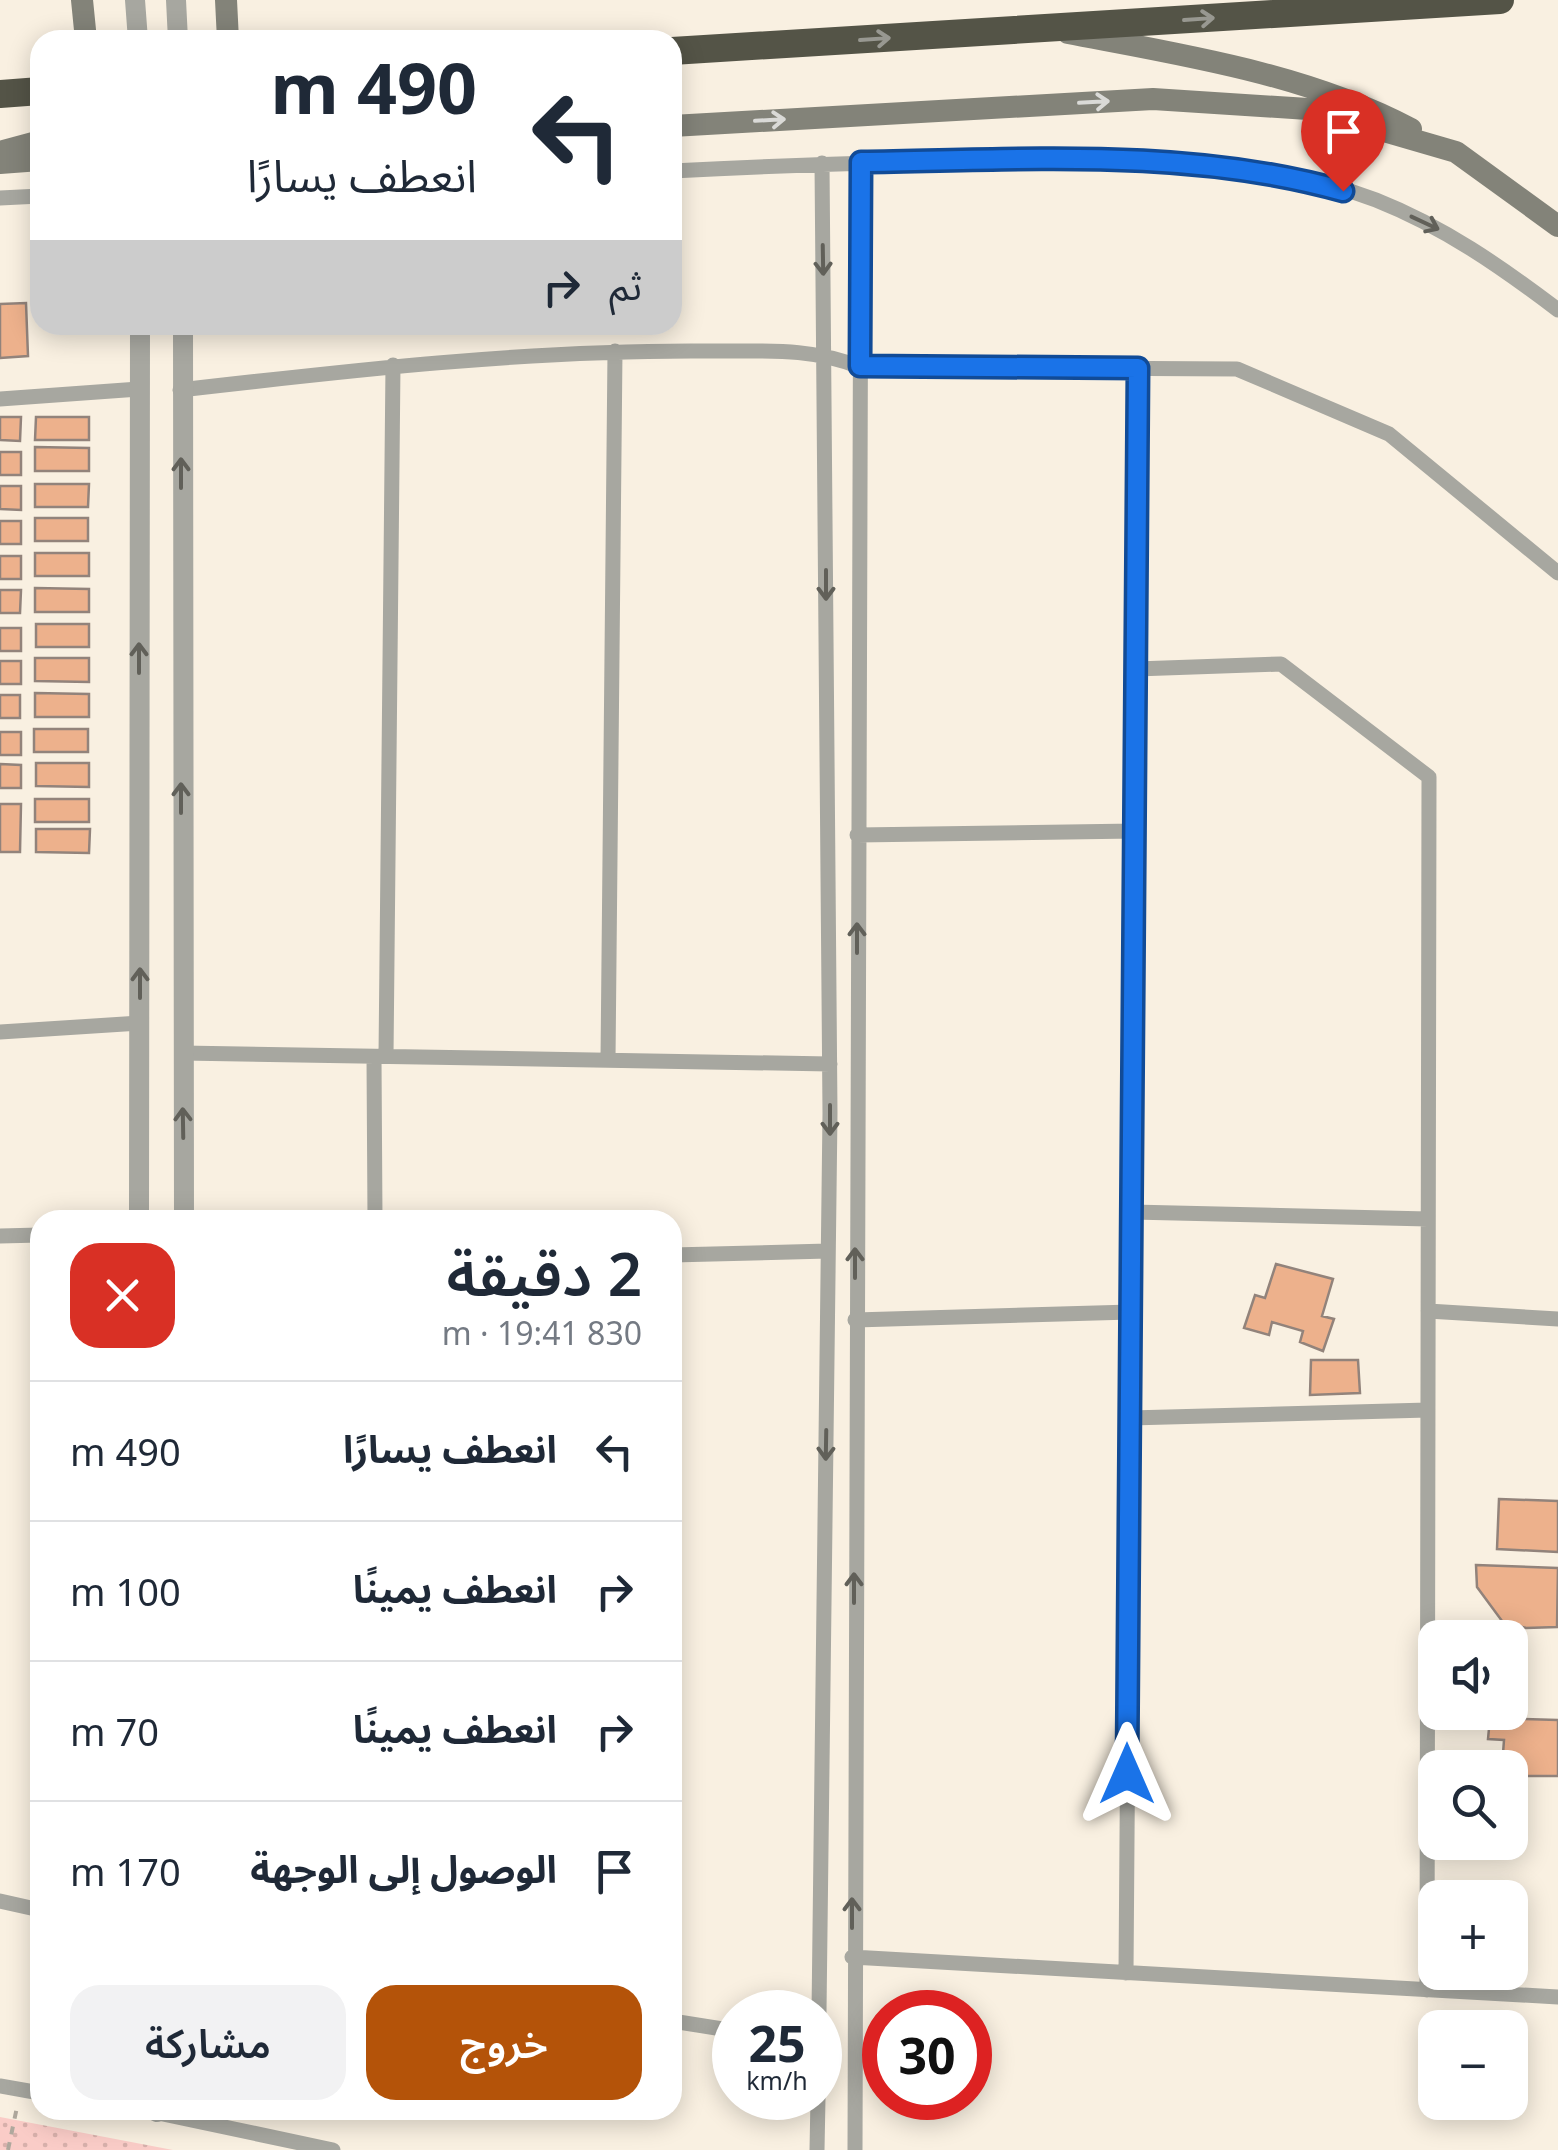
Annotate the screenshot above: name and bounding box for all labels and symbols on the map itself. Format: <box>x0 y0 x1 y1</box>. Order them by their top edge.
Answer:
one-way arrow <box>1182 9 1215 28</box>
one-way arrow <box>858 29 890 48</box>
pin <box>1301 89 1386 192</box>
one-way arrow <box>1078 92 1110 111</box>
one-way arrow <box>753 110 785 129</box>
one-way arrow <box>1409 215 1439 234</box>
one-way arrow <box>814 244 832 276</box>
one-way arrow <box>172 457 190 490</box>
one-way arrow <box>816 568 836 601</box>
one-way arrow <box>130 642 148 674</box>
one-way arrow <box>172 782 190 814</box>
one-way arrow <box>848 922 866 954</box>
one-way arrow <box>130 967 150 1000</box>
one-way arrow <box>820 1104 840 1136</box>
one-way arrow <box>173 1107 192 1139</box>
one-way arrow <box>846 1247 865 1279</box>
one-way arrow <box>816 1428 836 1461</box>
one-way arrow <box>844 1572 864 1604</box>
position arrow <box>1075 1722 1179 1826</box>
one-way arrow <box>843 1897 862 1929</box>
speed limit sign: 30 <box>862 1990 992 2120</box>

